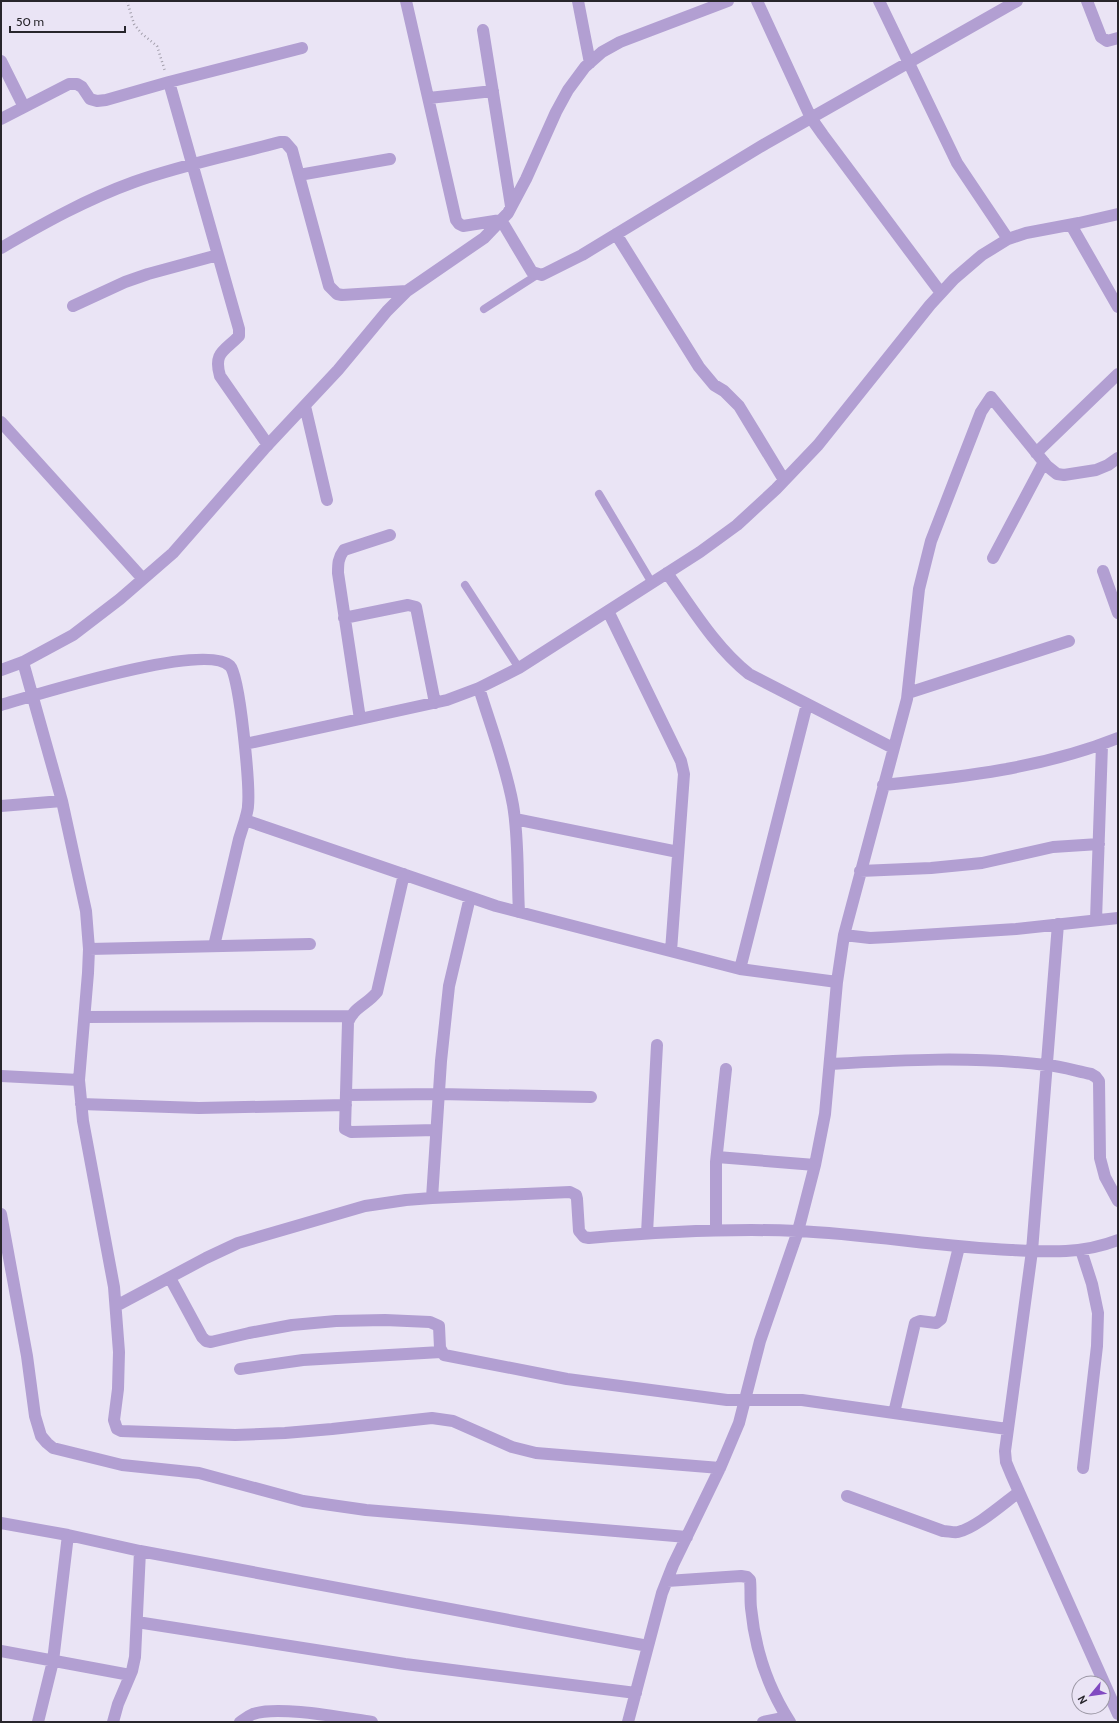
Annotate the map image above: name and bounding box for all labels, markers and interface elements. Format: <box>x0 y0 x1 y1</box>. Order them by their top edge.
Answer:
scale bar <box>10 8 125 34</box>
text: 50 m <box>16 14 44 29</box>
north arrow <box>1071 1675 1111 1715</box>
text: N <box>1074 1693 1090 1707</box>

